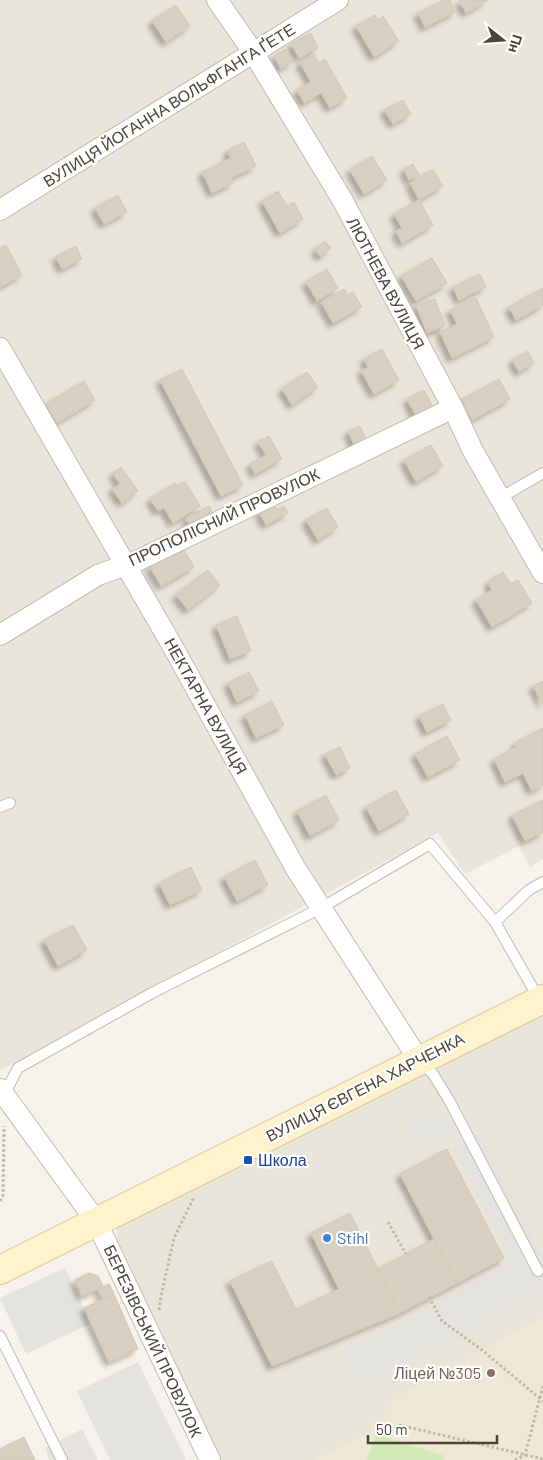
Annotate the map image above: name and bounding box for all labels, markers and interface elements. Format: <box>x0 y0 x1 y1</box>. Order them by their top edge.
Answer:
north arrow <box>478 15 528 65</box>
street label: ВУЛИЦЯ ЙОГАННА ВОЛЬФГАНГА ҐЕТЕ <box>39 19 298 190</box>
text: Пн <box>505 33 527 55</box>
street label: ЛЮТНЕВА ВУЛИЦЯ <box>344 213 429 352</box>
street label: ПРОПОЛІСНИЙ ПРОВУЛОК <box>125 464 323 569</box>
street label: НЕКТАРНА ВУЛИЦЯ <box>161 634 252 777</box>
street label: ВУЛИЦЯ ЄВГЕНА ХАРЧЕНКА <box>262 1028 467 1145</box>
place label: Школа <box>258 1150 307 1169</box>
marker: Школа <box>242 1154 254 1166</box>
place label: Stihl <box>337 1228 369 1247</box>
marker: Stihl <box>321 1232 333 1244</box>
street label: БЕРЕЗІВСЬКИЙ ПРОВУЛОК <box>100 1241 207 1441</box>
place label: Ліцей №305 <box>394 1363 481 1382</box>
marker: Ліцей №305 <box>485 1367 497 1379</box>
scale bar <box>368 1412 497 1444</box>
text: 50 m <box>376 1420 408 1438</box>

